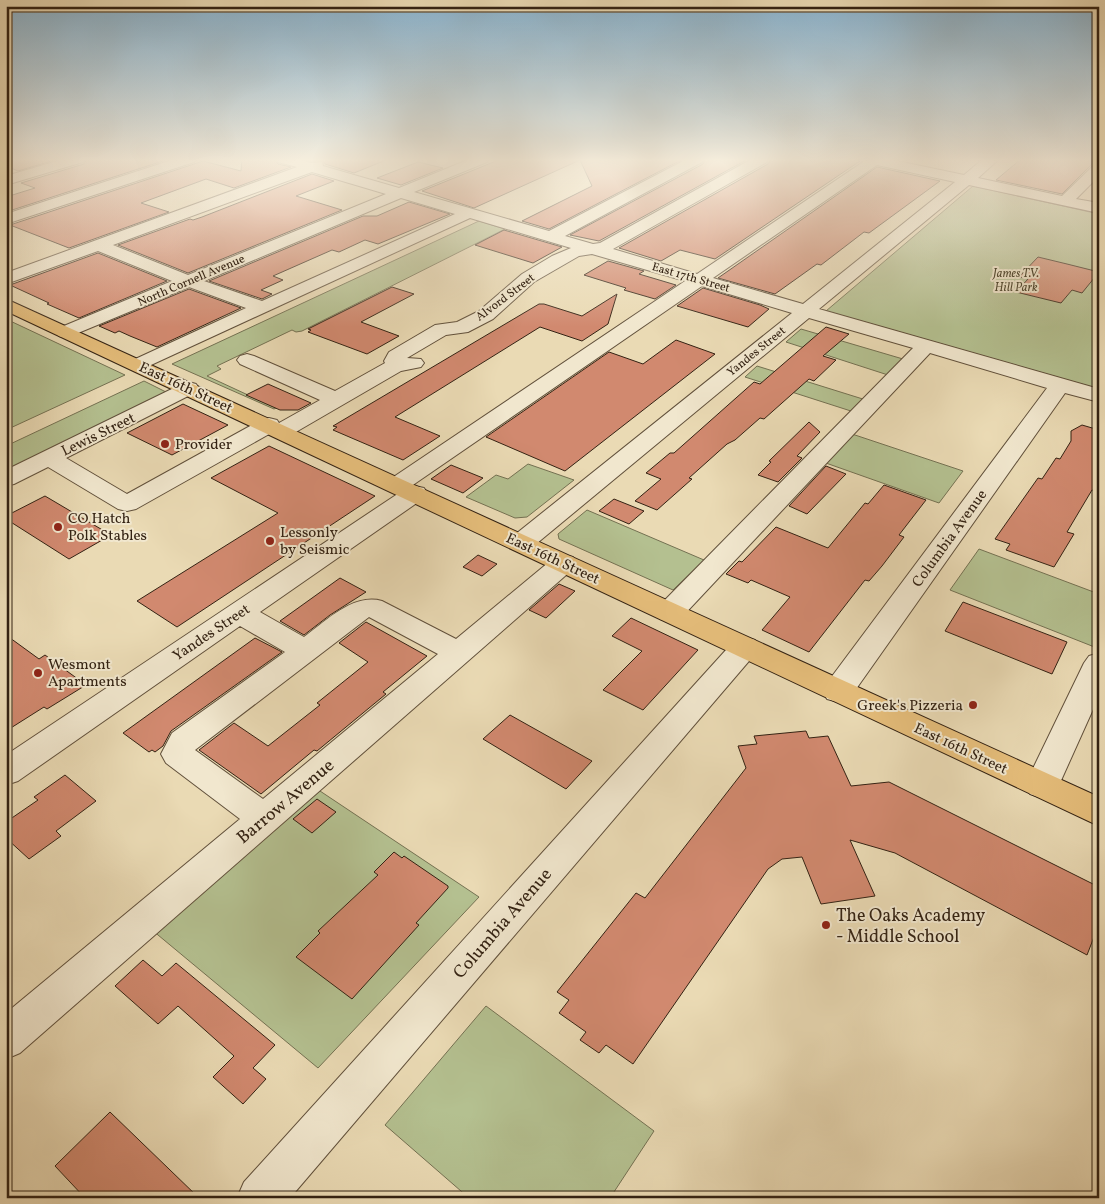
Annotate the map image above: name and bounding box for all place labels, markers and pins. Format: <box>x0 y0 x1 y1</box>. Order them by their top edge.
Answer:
place label: Provider <box>175 435 232 456</box>
marker: Provider <box>159 438 171 450</box>
place label: CO Hatch Polk Stables <box>68 509 147 547</box>
marker: CO Hatch Polk Stables <box>52 521 64 533</box>
place label: Lessonly by Seismic <box>280 523 350 561</box>
marker: Lessonly by Seismic <box>264 535 276 547</box>
place label: Wesmont Apartments <box>48 655 127 693</box>
marker: Wesmont Apartments <box>32 667 44 679</box>
place label: Greek's Pizzeria <box>857 696 963 717</box>
marker: Greek's Pizzeria <box>967 699 979 711</box>
place label: The Oaks Academy - Middle School <box>836 904 985 950</box>
marker: The Oaks Academy - Middle School <box>820 919 832 931</box>

